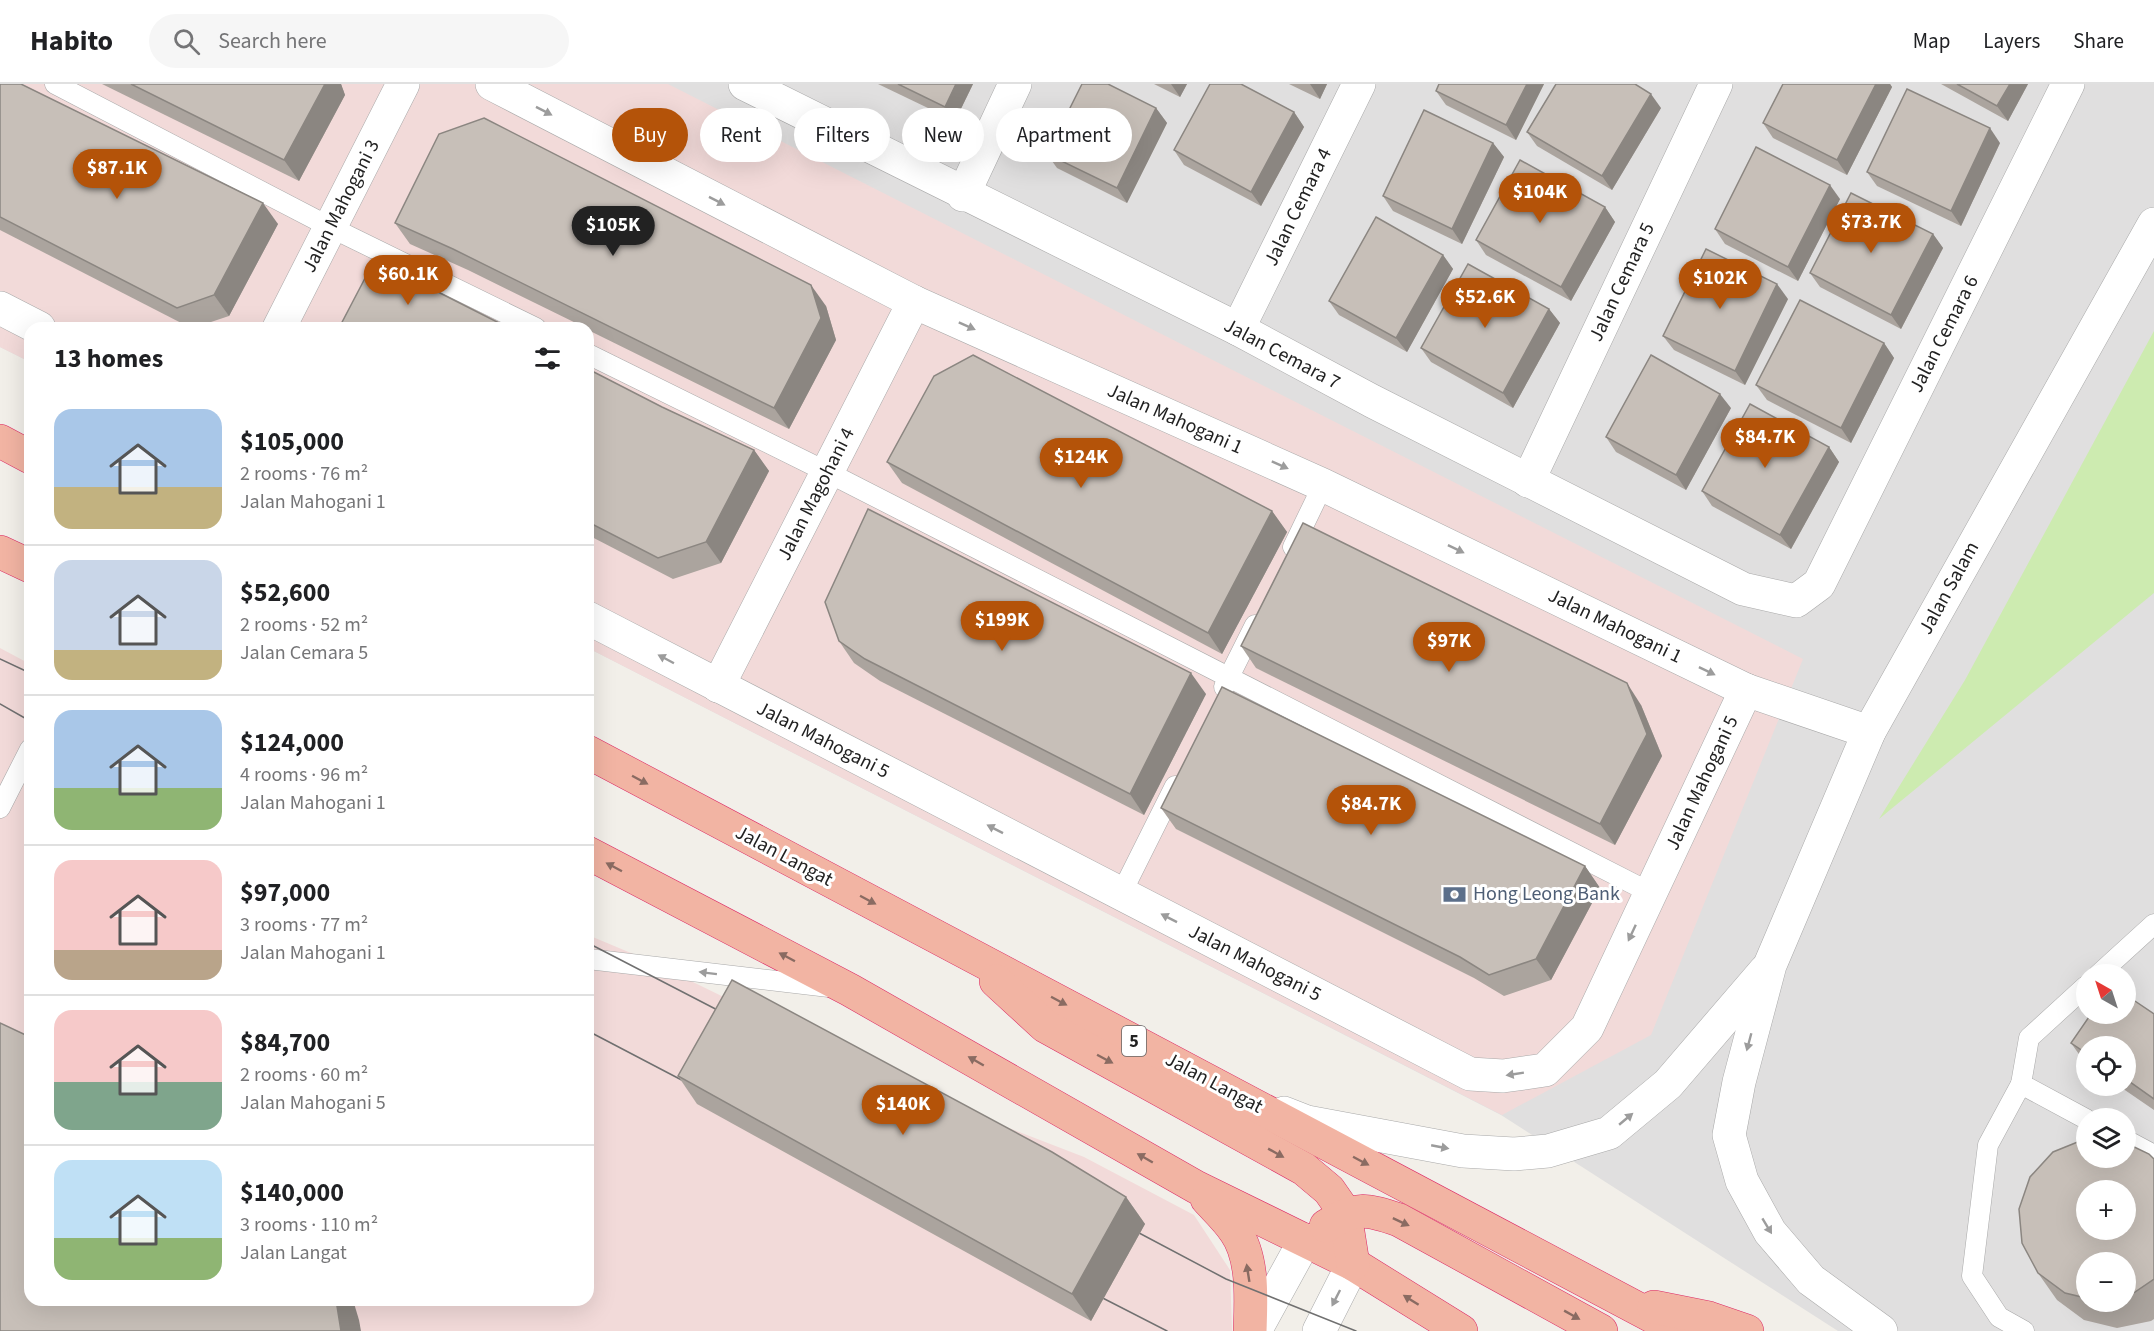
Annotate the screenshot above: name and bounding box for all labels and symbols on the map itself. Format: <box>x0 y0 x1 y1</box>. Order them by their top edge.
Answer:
one-way arrow <box>536 106 553 116</box>
street label: Jalan Mahogani 3 <box>295 135 387 277</box>
street label: Jalan Cemara 4 <box>1257 143 1339 271</box>
pin: $87.1K <box>68 149 166 200</box>
pin: $104K <box>1498 173 1582 224</box>
one-way arrow <box>709 196 726 205</box>
pin: $73.7K <box>1822 203 1920 254</box>
pin: $105K <box>571 206 655 257</box>
street label: Jalan Cemara 5 <box>1582 218 1662 346</box>
pin: $60.1K <box>359 255 457 306</box>
pin: $102K <box>1678 259 1762 310</box>
street label: Jalan Cemara 6 <box>1902 270 1986 398</box>
pin: $52.6K <box>1436 278 1534 329</box>
street label: Jalan Cemara 7 <box>1219 312 1345 396</box>
one-way arrow <box>959 321 977 331</box>
street label: Jalan Mahogani 1 <box>1103 377 1247 461</box>
pin: $84.7K <box>1716 418 1814 469</box>
street label: Jalan Magohani 4 <box>770 423 862 565</box>
pin: $124K <box>1039 438 1123 489</box>
one-way arrow <box>1271 460 1289 470</box>
street label: Jalan Salam <box>1912 536 1986 640</box>
one-way arrow <box>1447 544 1464 553</box>
street label: Jalan Mahogani 1 <box>1543 581 1687 671</box>
pin: $199K <box>960 601 1044 652</box>
pin: $97K <box>1413 622 1485 673</box>
one-way arrow <box>658 654 675 664</box>
one-way arrow <box>1698 666 1715 675</box>
street label: Jalan Mahogani 5 <box>752 694 894 786</box>
street label: Jalan Mahogani 5 <box>1659 711 1745 855</box>
one-way arrow <box>631 775 648 784</box>
pin: $84.7K <box>1322 785 1420 836</box>
street label: Jalan Langat <box>730 819 838 894</box>
one-way arrow <box>987 824 1004 834</box>
one-way arrow <box>605 862 622 872</box>
place label: Hong Leong Bank <box>1473 880 1620 908</box>
bank icon: Hong Leong Bank <box>1442 881 1468 907</box>
one-way arrow <box>860 895 877 905</box>
one-way arrow <box>1160 914 1177 923</box>
street label: Jalan Mahogani 5 <box>1184 917 1326 1009</box>
one-way arrow <box>1627 924 1636 941</box>
one-way arrow <box>778 952 795 962</box>
north arrow <box>2076 964 2136 1024</box>
one-way arrow <box>699 968 718 978</box>
one-way arrow <box>1050 996 1067 1006</box>
road number: 5 <box>1122 1026 1146 1056</box>
one-way arrow <box>1744 1033 1754 1051</box>
street label: Jalan Langat <box>1160 1046 1268 1121</box>
one-way arrow <box>1097 1054 1114 1064</box>
one-way arrow <box>968 1056 984 1067</box>
one-way arrow <box>1505 1070 1524 1079</box>
pin: $140K <box>861 1085 945 1136</box>
one-way arrow <box>1618 1112 1634 1125</box>
one-way arrow <box>1430 1143 1449 1152</box>
one-way arrow <box>1268 1148 1285 1158</box>
one-way arrow <box>1136 1153 1153 1163</box>
one-way arrow <box>1353 1156 1370 1166</box>
one-way arrow <box>1393 1217 1410 1226</box>
one-way arrow <box>1762 1218 1772 1235</box>
one-way arrow <box>1244 1263 1253 1282</box>
one-way arrow <box>1332 1289 1341 1306</box>
one-way arrow <box>1403 1295 1419 1306</box>
one-way arrow <box>1564 1310 1581 1320</box>

